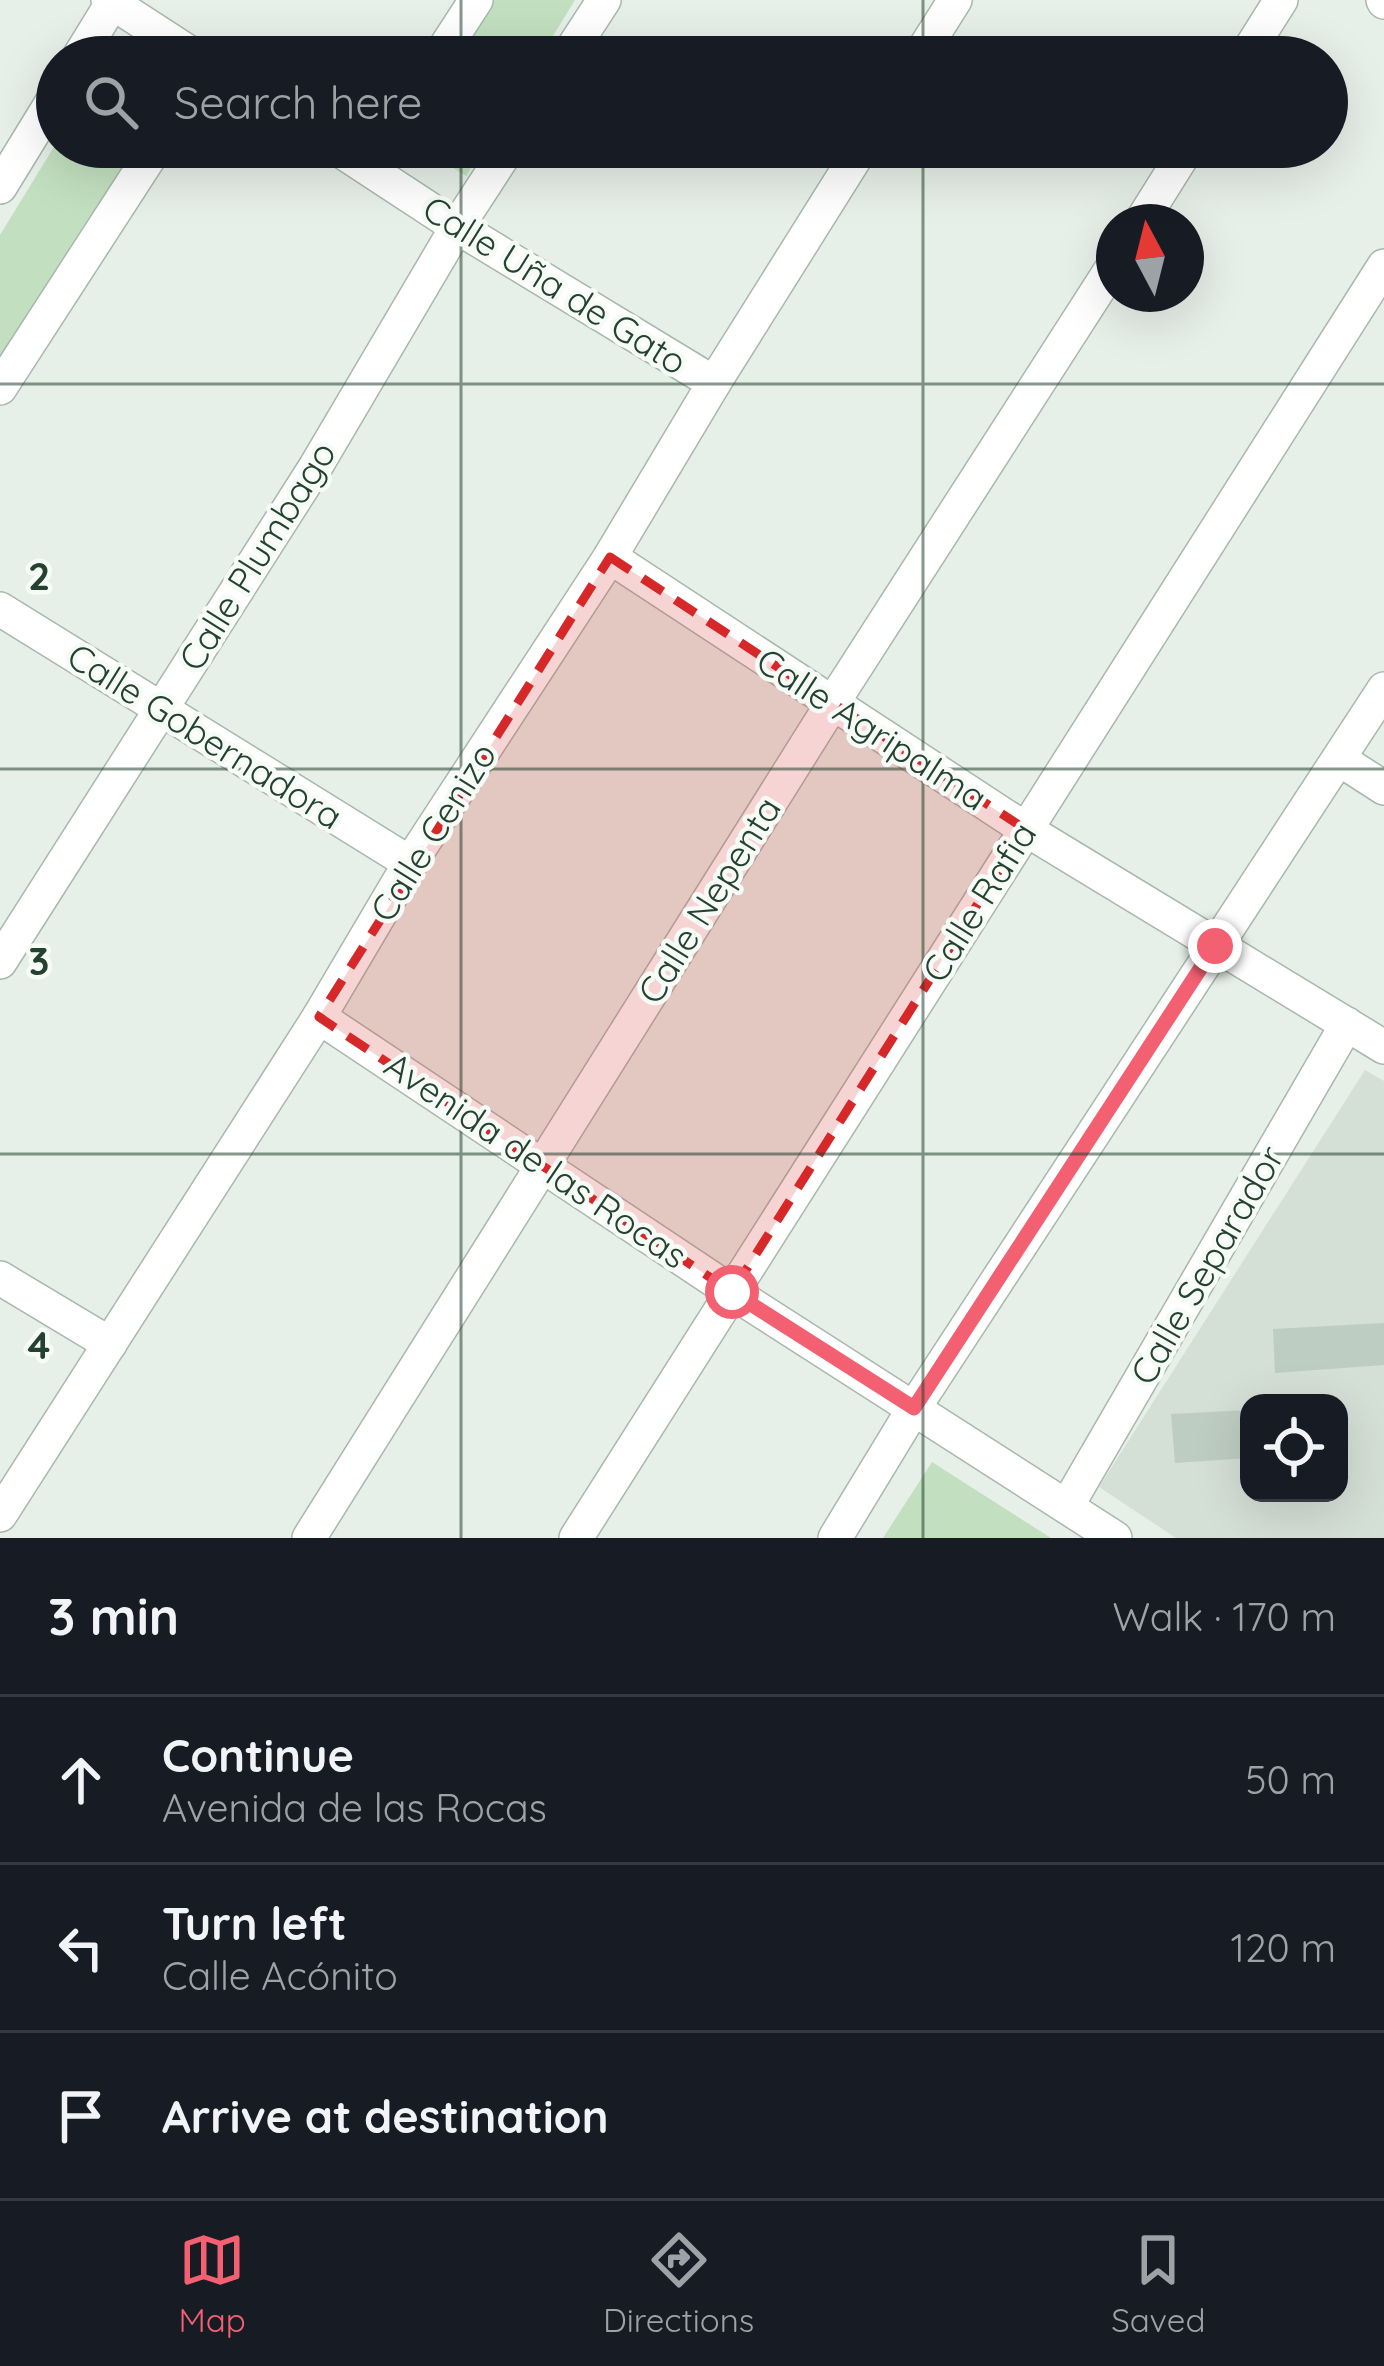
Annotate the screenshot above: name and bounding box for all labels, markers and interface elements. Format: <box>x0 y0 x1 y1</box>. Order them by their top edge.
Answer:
search box <box>36 36 1348 168</box>
icon: search <box>78 69 144 135</box>
text: Search here <box>174 74 422 130</box>
street label: Calle Uña de Gato <box>415 185 696 384</box>
north arrow <box>1096 204 1204 312</box>
street label: Calle Plumbago <box>168 433 345 679</box>
text: 2 <box>28 551 50 600</box>
street label: Calle Gobernadora <box>59 633 351 838</box>
street label: Calle Agripalma <box>749 637 996 820</box>
street label: Calle Cenizo <box>360 734 505 930</box>
street label: Calle Nepenta <box>627 788 790 1011</box>
street label: Calle Rafia <box>912 813 1045 990</box>
route end <box>1188 919 1242 973</box>
text: 3 <box>29 936 49 985</box>
street label: Avenida de las Rocas <box>376 1042 696 1278</box>
street label: Calle Separador <box>1120 1137 1293 1392</box>
route start <box>705 1265 759 1319</box>
text: 4 <box>28 1320 50 1369</box>
map controls <box>1240 1394 1348 1502</box>
button: locate <box>1240 1394 1348 1502</box>
text: 3 min <box>48 1584 179 1648</box>
text: Walk · 170 m <box>1112 1592 1336 1641</box>
text: Continue <box>162 1727 354 1783</box>
icon: ahead <box>48 1747 114 1813</box>
text: 50 m <box>1245 1755 1336 1804</box>
text: Avenida de las Rocas <box>162 1783 547 1832</box>
text: Turn left <box>162 1895 347 1951</box>
icon: left <box>48 1915 114 1981</box>
text: 120 m <box>1231 1923 1336 1972</box>
text: Calle Acónito <box>162 1951 398 2000</box>
icon: arrive <box>48 2083 114 2149</box>
text: Arrive at destination <box>162 2088 608 2144</box>
tab: Map <box>179 2227 246 2340</box>
tab: Directions <box>603 2227 754 2340</box>
tab: Saved <box>1111 2227 1205 2340</box>

